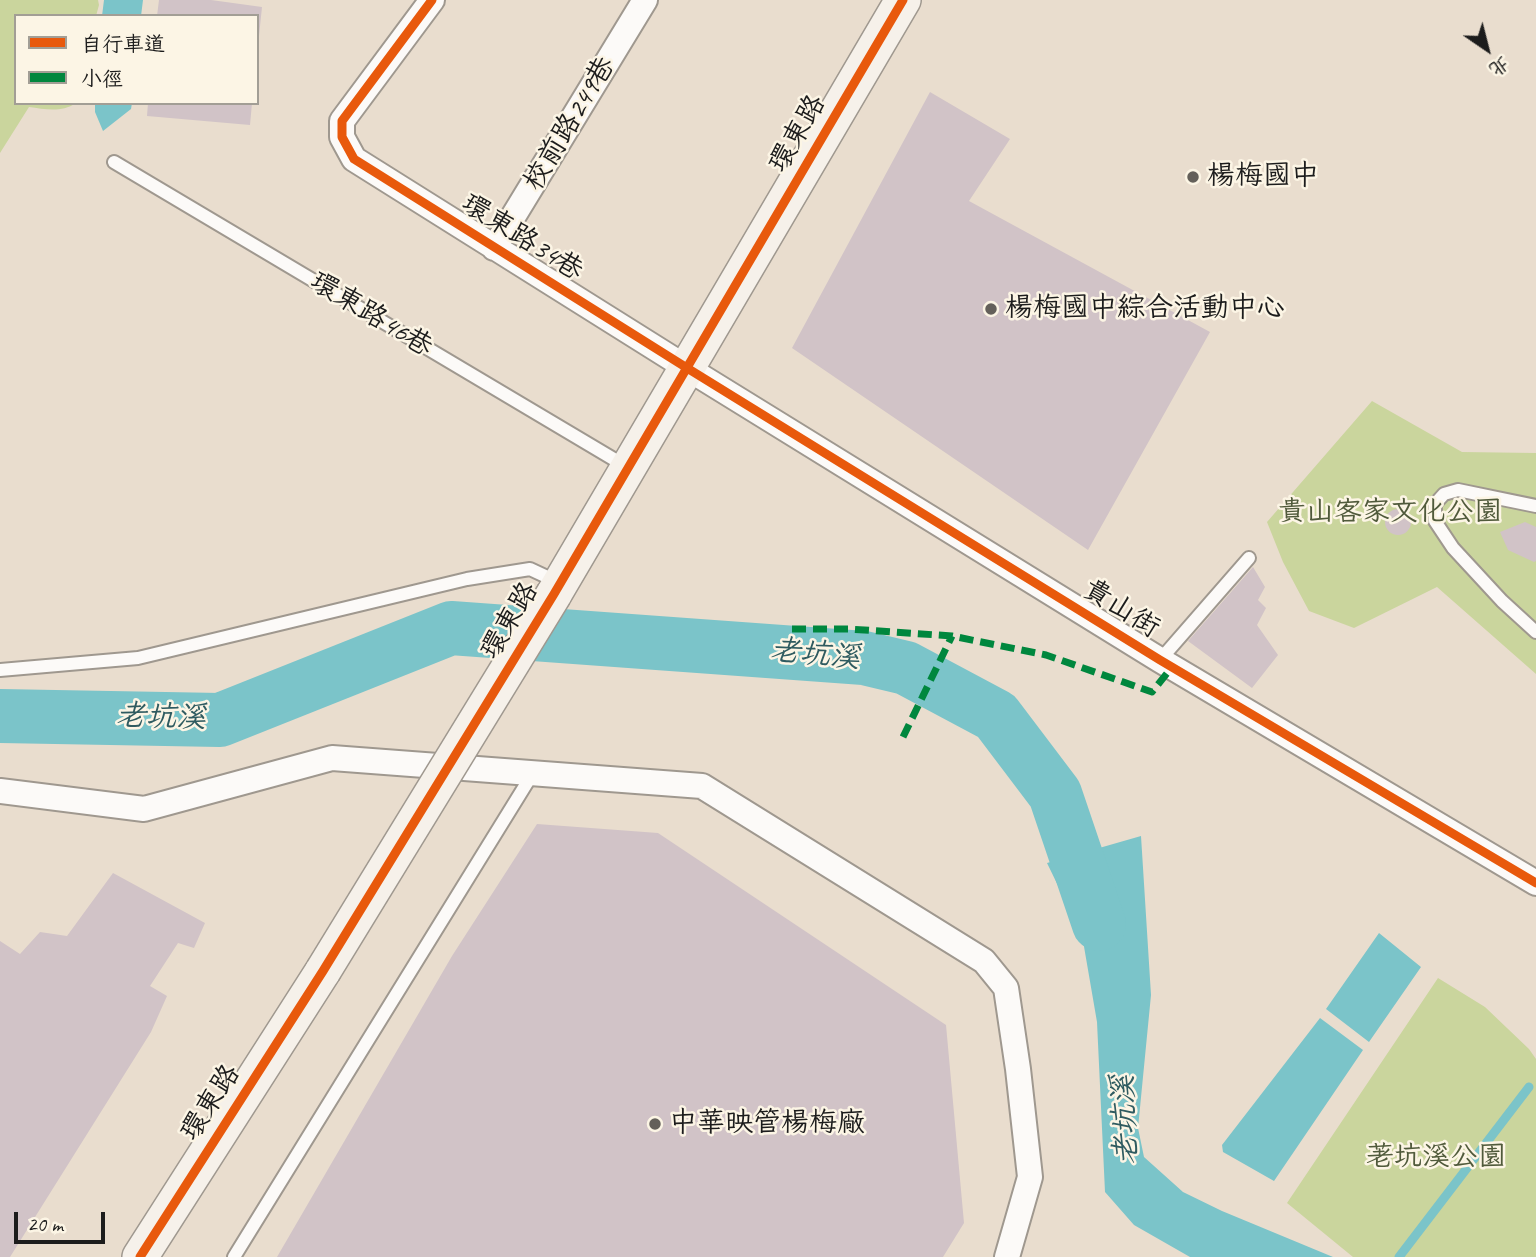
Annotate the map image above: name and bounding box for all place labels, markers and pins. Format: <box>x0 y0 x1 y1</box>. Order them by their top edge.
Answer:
place label: 楊梅國中 <box>1207 160 1319 194</box>
marker: 楊梅國中 <box>1185 169 1201 185</box>
place label: 楊梅國中綜合活動中心 <box>1005 292 1285 326</box>
marker: 楊梅國中綜合活動中心 <box>983 301 999 317</box>
place label: 中華映管楊梅廠 <box>669 1107 865 1141</box>
marker: 中華映管楊梅廠 <box>647 1116 663 1132</box>

